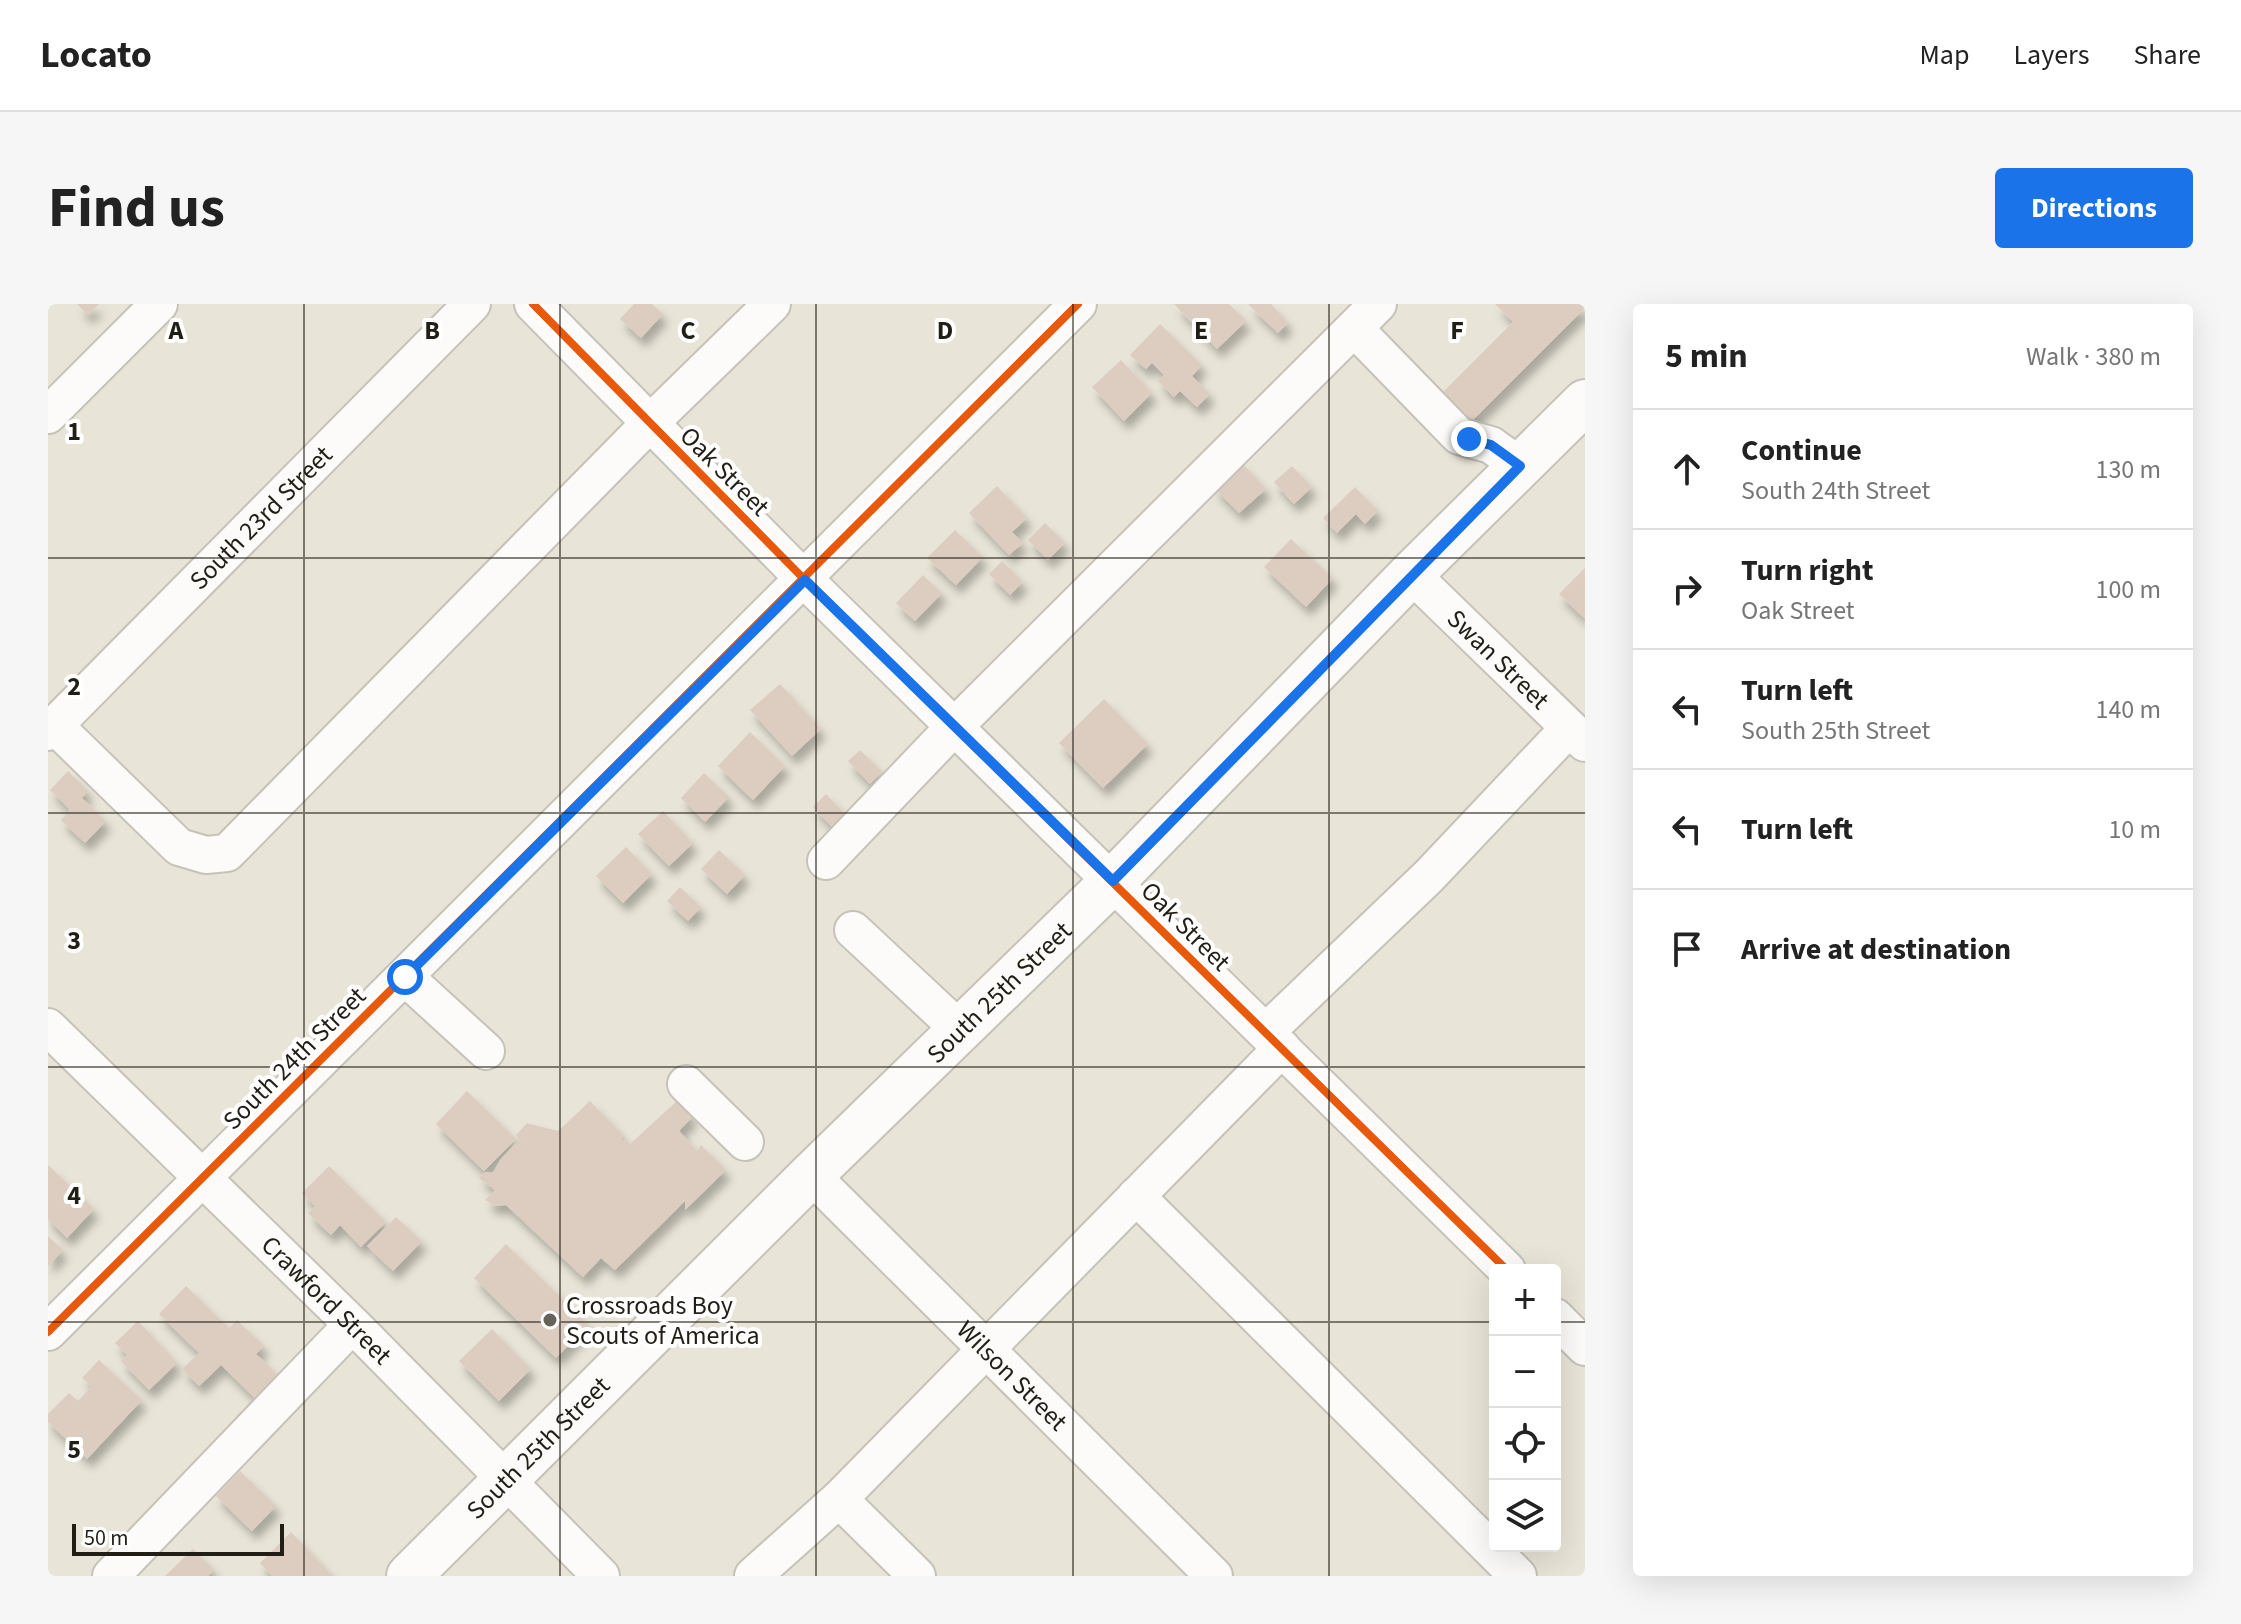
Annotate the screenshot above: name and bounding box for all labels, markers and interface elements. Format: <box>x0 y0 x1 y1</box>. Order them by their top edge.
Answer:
text: Locato <box>40 28 152 82</box>
text: Map <box>1919 35 1969 75</box>
text: Layers <box>2013 35 2089 75</box>
text: Share <box>2133 35 2201 75</box>
button: Directions <box>1995 168 2193 248</box>
text: Find us <box>48 169 225 248</box>
text: A <box>168 312 185 349</box>
text: B <box>424 312 440 349</box>
text: C <box>680 312 696 349</box>
text: D <box>937 312 953 349</box>
text: E <box>1194 312 1208 349</box>
text: F <box>1450 312 1464 349</box>
text: 5 min <box>1665 332 1748 381</box>
text: Walk · 380 m <box>2026 338 2161 375</box>
text: 1 <box>67 413 81 450</box>
street label: Oak Street <box>671 418 778 525</box>
route end <box>1451 421 1487 457</box>
text: Continue <box>1741 429 1862 472</box>
street label: South 23rd Street <box>181 437 341 598</box>
icon: ahead <box>1665 447 1709 491</box>
text: 130 m <box>2095 451 2161 488</box>
text: South 24th Street <box>1741 472 1930 509</box>
text: Turn right <box>1741 549 1873 592</box>
icon: right <box>1665 567 1709 611</box>
text: 100 m <box>2095 571 2161 608</box>
text: Oak Street <box>1741 592 1855 629</box>
street label: Swan Street <box>1439 601 1558 718</box>
text: 2 <box>67 668 81 705</box>
text: Turn left <box>1741 669 1853 712</box>
icon: left <box>1665 687 1709 731</box>
text: 140 m <box>2095 691 2161 728</box>
text: South 25th Street <box>1741 712 1930 749</box>
icon: left <box>1665 807 1709 851</box>
text: Turn left <box>1741 808 1853 851</box>
text: 10 m <box>2108 811 2161 848</box>
street label: Oak Street <box>1132 873 1239 980</box>
street label: South 25th Street <box>918 913 1080 1072</box>
text: 3 <box>67 922 81 959</box>
icon: arrive <box>1665 927 1709 971</box>
text: Arrive at destination <box>1741 928 2011 971</box>
route start <box>387 959 423 995</box>
street label: South 24th Street <box>214 978 375 1138</box>
text: 4 <box>67 1177 81 1214</box>
street label: Crawford Street <box>253 1227 400 1373</box>
map controls <box>1489 1264 1561 1552</box>
button: + <box>1489 1264 1561 1336</box>
place label: Crossroads Boy Scouts of America <box>566 1287 760 1354</box>
marker: Crossroads Boy Scouts of America <box>541 1311 559 1329</box>
street label: Wilson Street <box>948 1312 1076 1439</box>
button: − <box>1489 1336 1561 1408</box>
street label: South 25th Street <box>458 1368 619 1528</box>
button: locate <box>1489 1408 1561 1480</box>
text: 5 <box>67 1431 81 1468</box>
button: layers <box>1489 1480 1561 1552</box>
scale bar <box>72 1520 284 1556</box>
text: 50 m <box>84 1522 129 1554</box>

